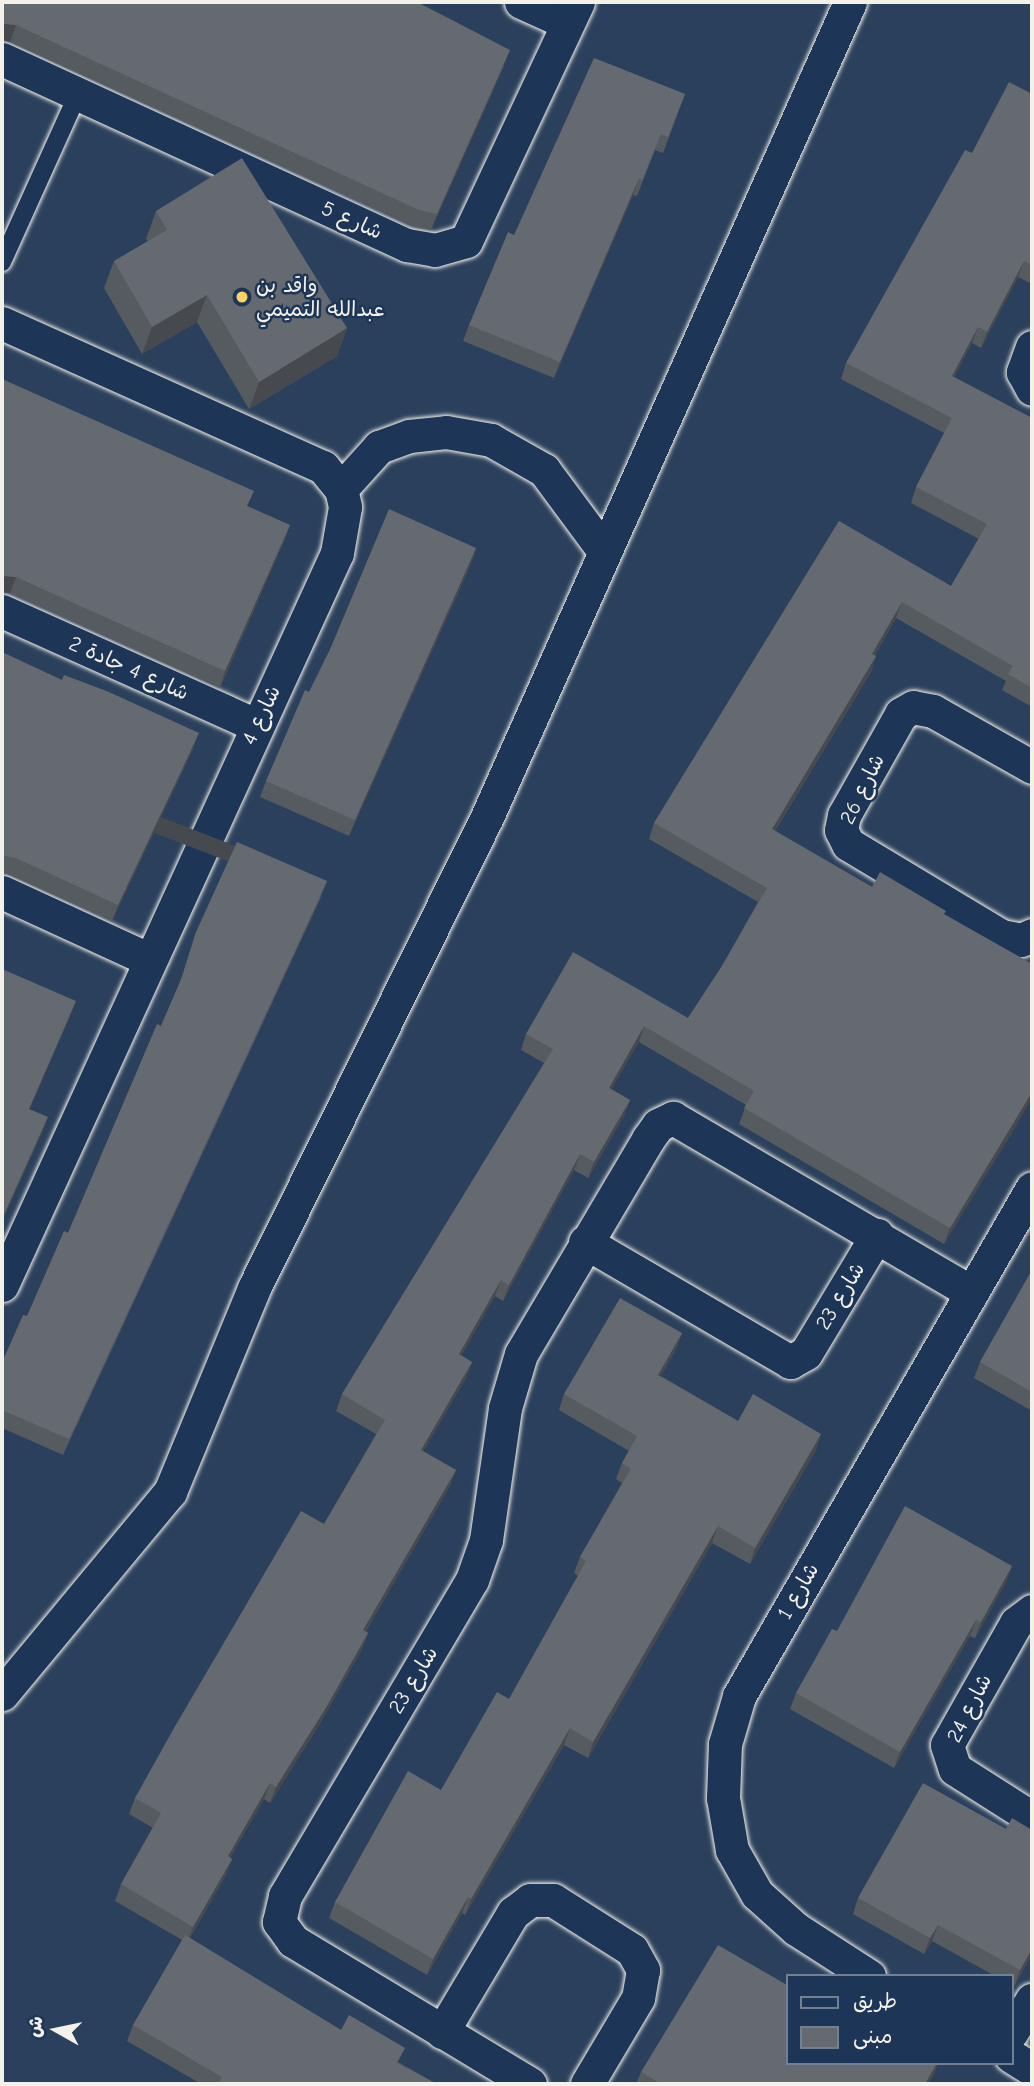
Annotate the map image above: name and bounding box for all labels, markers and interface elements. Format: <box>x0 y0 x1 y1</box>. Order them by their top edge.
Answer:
street label: شارع 5 <box>318 196 386 244</box>
place label: واقد بن عبدالله التميمي <box>256 272 384 322</box>
marker: واقد بن عبدالله التميمي <box>234 289 250 305</box>
street label: شارع 4 جادة 2 <box>65 630 193 706</box>
street label: شارع 4 <box>236 681 286 749</box>
street label: شارع 26 <box>834 750 890 828</box>
street label: شارع 23 <box>810 1258 870 1334</box>
street label: شارع 1 <box>772 1558 824 1624</box>
street label: شارع 23 <box>383 1642 443 1718</box>
street label: شارع 24 <box>941 1670 997 1746</box>
legend <box>786 1974 1013 2065</box>
text: طريق <box>853 1989 897 2013</box>
north arrow <box>21 1995 91 2065</box>
text: ش <box>23 2015 48 2039</box>
text: مبنى <box>853 2024 892 2048</box>

